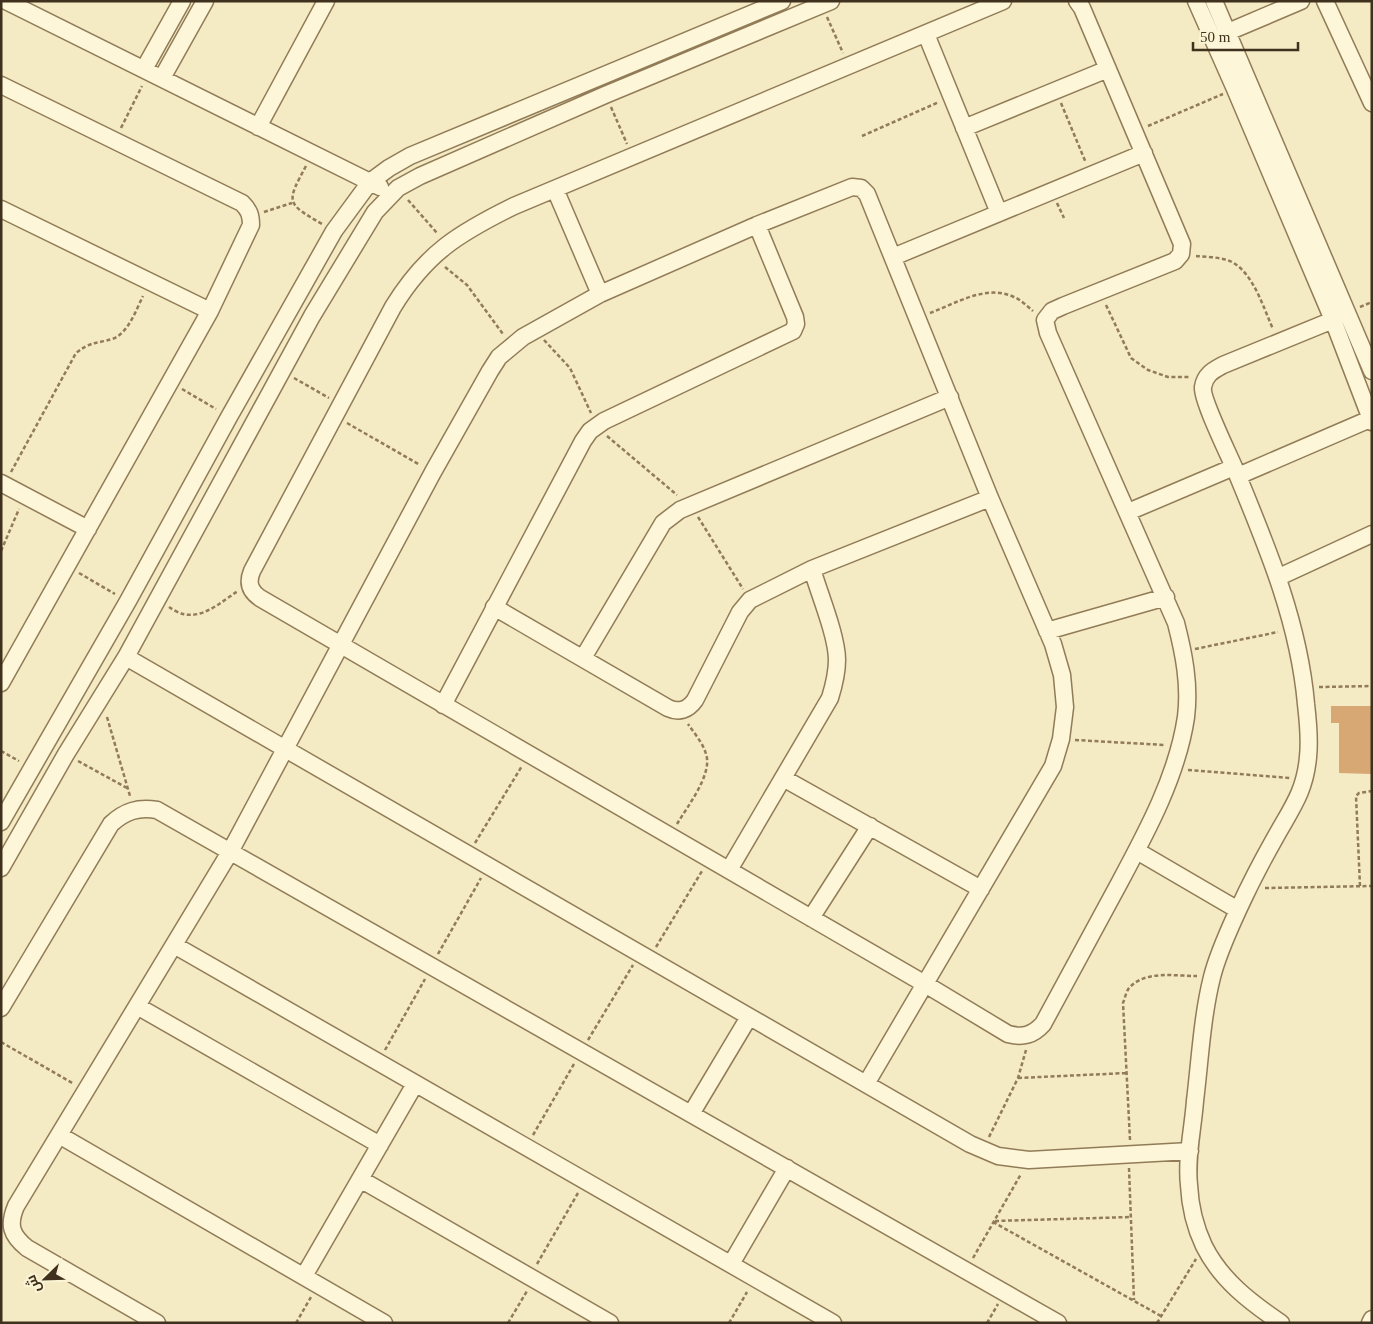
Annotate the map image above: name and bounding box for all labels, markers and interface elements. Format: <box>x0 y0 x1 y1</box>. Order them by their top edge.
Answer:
scale bar <box>1193 20 1298 52</box>
text: 50 m <box>1200 29 1231 45</box>
north arrow <box>20 1254 70 1304</box>
text: ش <box>22 1272 45 1295</box>

